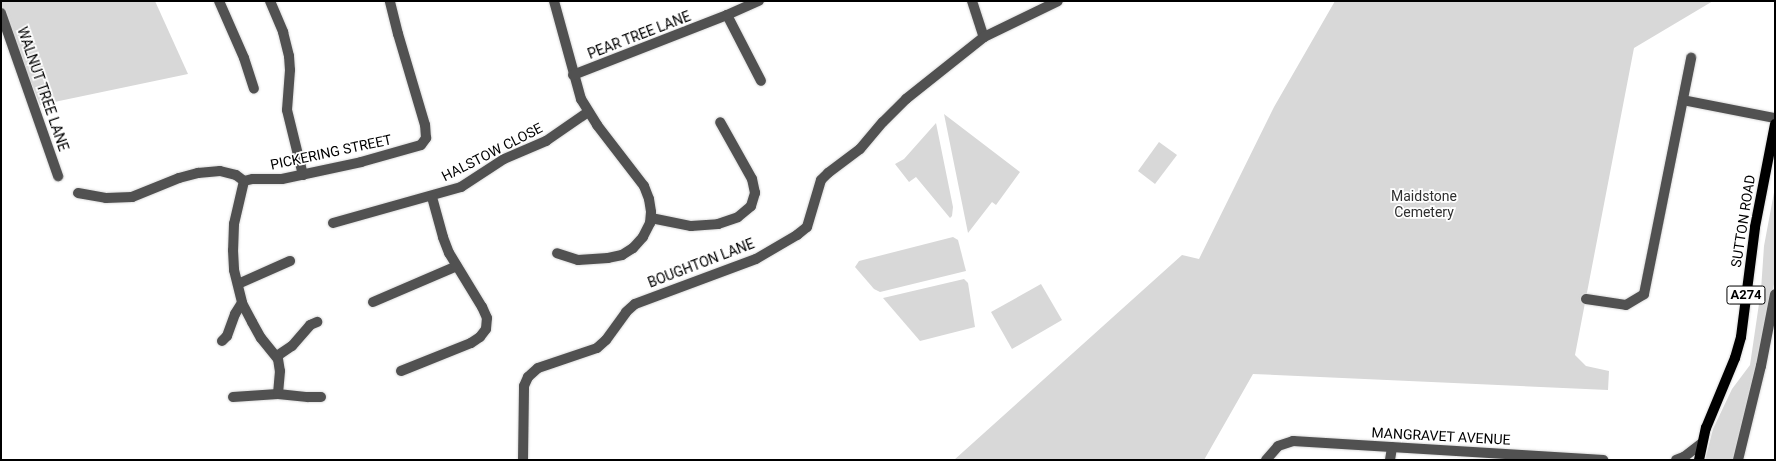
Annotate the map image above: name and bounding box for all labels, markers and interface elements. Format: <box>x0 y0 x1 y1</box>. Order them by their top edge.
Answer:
street label: PEAR TREE LANE <box>585 8 693 62</box>
street label: WALNUT TREE LANE <box>14 24 72 154</box>
street label: HALSTOW CLOSE <box>439 119 545 185</box>
street label: PICKERING STREET <box>269 131 393 173</box>
street label: SUTTON ROAD <box>1727 173 1759 269</box>
park label: Maidstone Cemetery <box>1391 188 1457 220</box>
street label: BOUGHTON LANE <box>645 235 757 291</box>
road number: A274 <box>1726 284 1766 306</box>
street label: MANGRAVET AVENUE <box>1371 424 1511 448</box>

